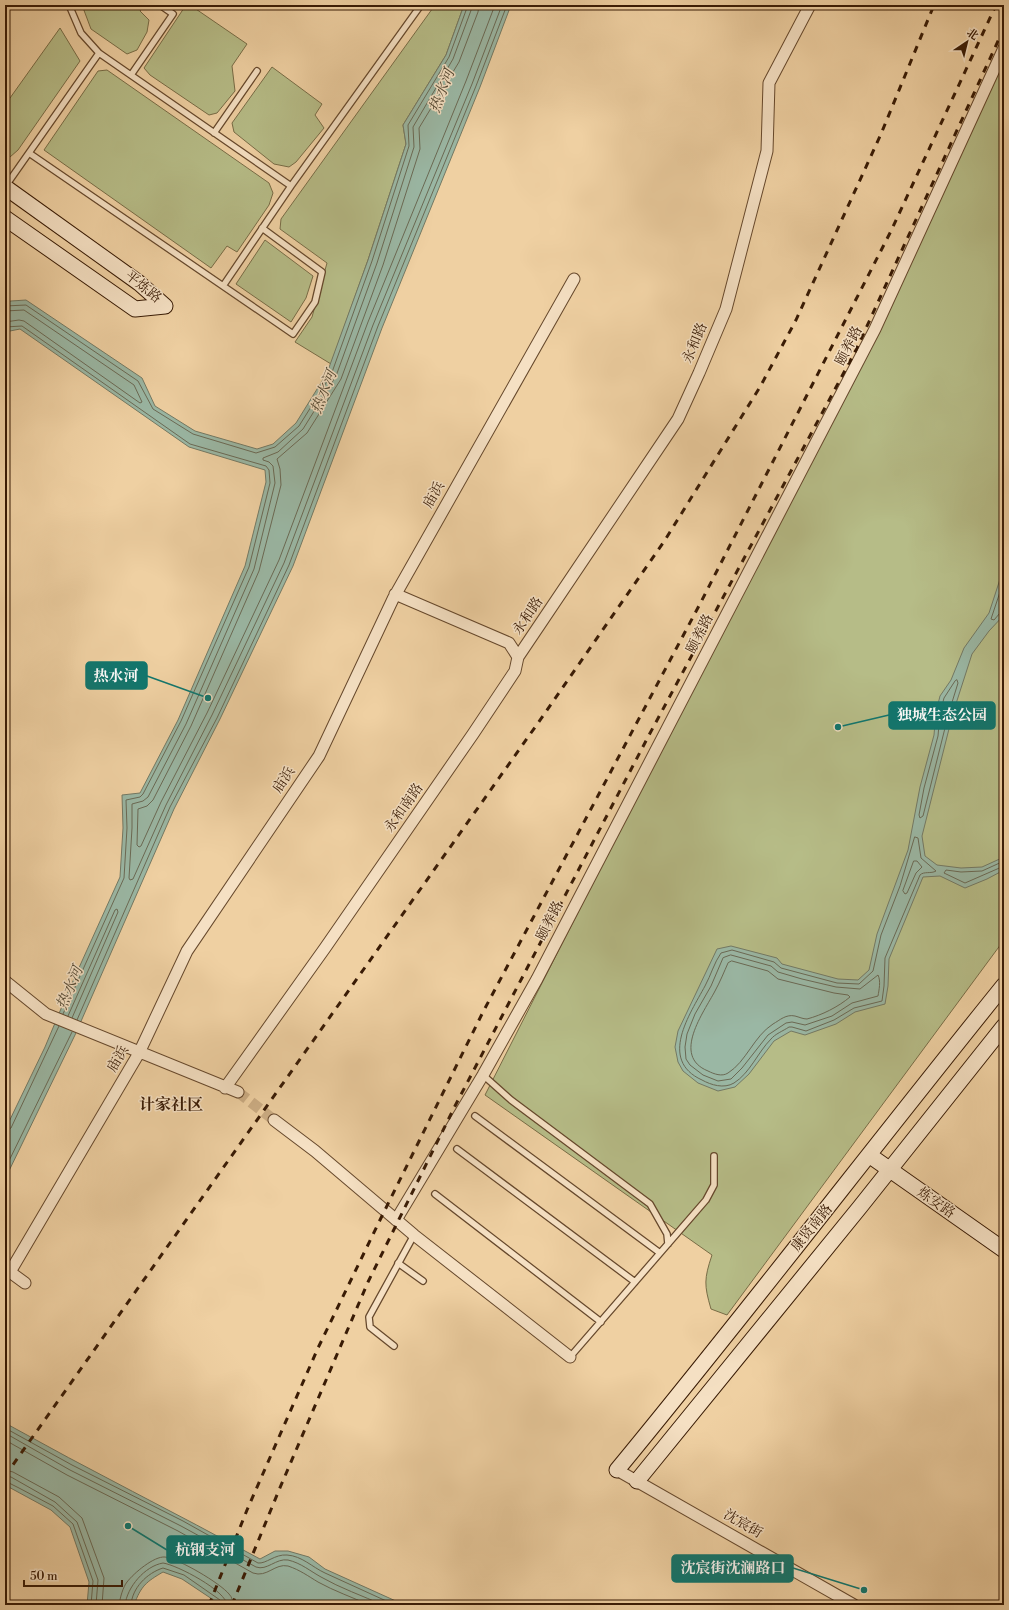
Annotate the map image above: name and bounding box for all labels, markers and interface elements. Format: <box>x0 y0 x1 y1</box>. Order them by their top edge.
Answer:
north arrow <box>947 22 987 62</box>
text: 北 <box>964 26 981 44</box>
water label: 热水河 <box>425 64 460 115</box>
street label: 平炼路 <box>121 267 165 307</box>
street label: 永和路 <box>679 320 711 366</box>
street label: 颐养路 <box>831 323 867 369</box>
water label: 热水河 <box>307 365 342 416</box>
street label: 庙浜 <box>419 478 449 512</box>
street label: 永和路 <box>509 594 547 638</box>
street label: 颐养路 <box>682 611 718 657</box>
callout: 热水河 <box>86 662 147 689</box>
text: 热水河 <box>93 667 139 686</box>
callout: 独城生态公园 <box>889 702 995 729</box>
text: 独城生态公园 <box>897 706 987 725</box>
street label: 庙浜 <box>269 763 299 797</box>
street label: 永和南路 <box>381 780 427 836</box>
street label: 颐养路 <box>532 898 568 944</box>
water label: 热水河 <box>52 961 89 1012</box>
street label: 庙浜 <box>103 1042 133 1076</box>
district label: 计家社区 <box>139 1095 203 1115</box>
street label: 炼安路 <box>914 1184 958 1222</box>
street label: 康贤南路 <box>787 1201 837 1255</box>
street label: 沈宸街 <box>720 1506 766 1542</box>
callout: 杭钢支河 <box>167 1536 243 1563</box>
text: 杭钢支河 <box>175 1541 235 1560</box>
callout: 沈宸街沈澜路口 <box>672 1555 793 1582</box>
text: 沈宸街沈澜路口 <box>680 1559 786 1578</box>
scale bar <box>24 1562 122 1588</box>
text: 50 m <box>30 1569 58 1584</box>

